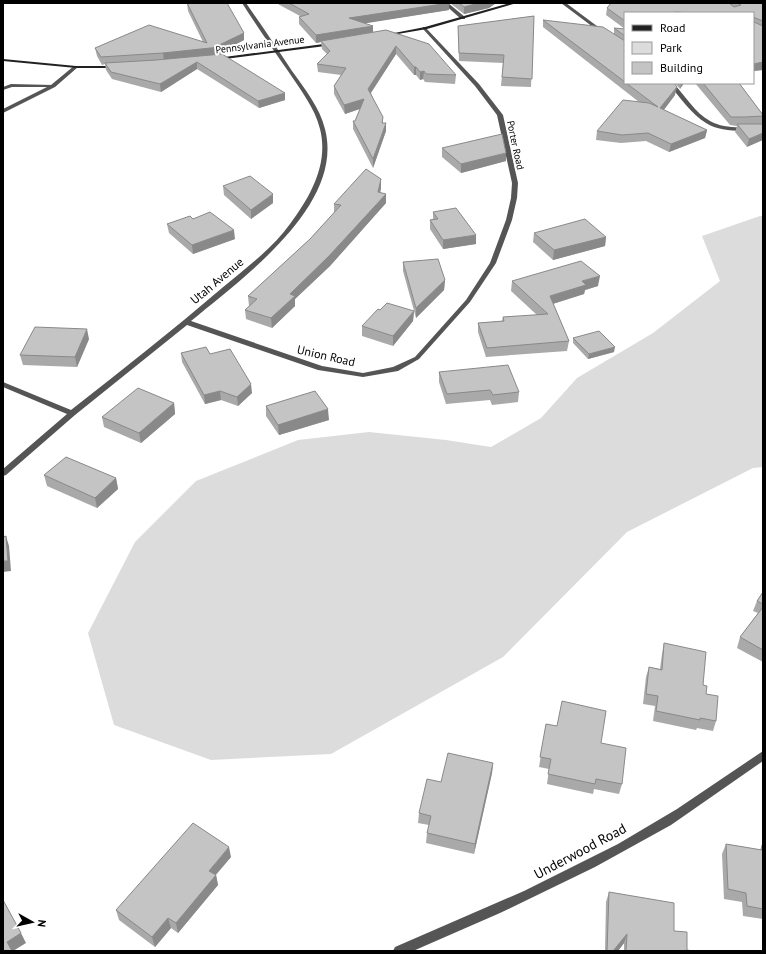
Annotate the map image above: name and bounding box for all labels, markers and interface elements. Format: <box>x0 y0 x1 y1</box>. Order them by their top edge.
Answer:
legend <box>624 12 754 84</box>
text: Road <box>660 20 685 35</box>
street label: Pennsylvania Avenue <box>215 33 305 56</box>
text: Park <box>660 40 682 55</box>
text: Building <box>660 60 703 75</box>
street label: Porter Road <box>504 119 527 171</box>
street label: Utah Avenue <box>187 254 246 307</box>
street label: Union Road <box>296 342 357 369</box>
street label: Underwood Road <box>531 819 629 883</box>
north arrow <box>12 902 52 942</box>
text: N <box>34 919 49 928</box>

